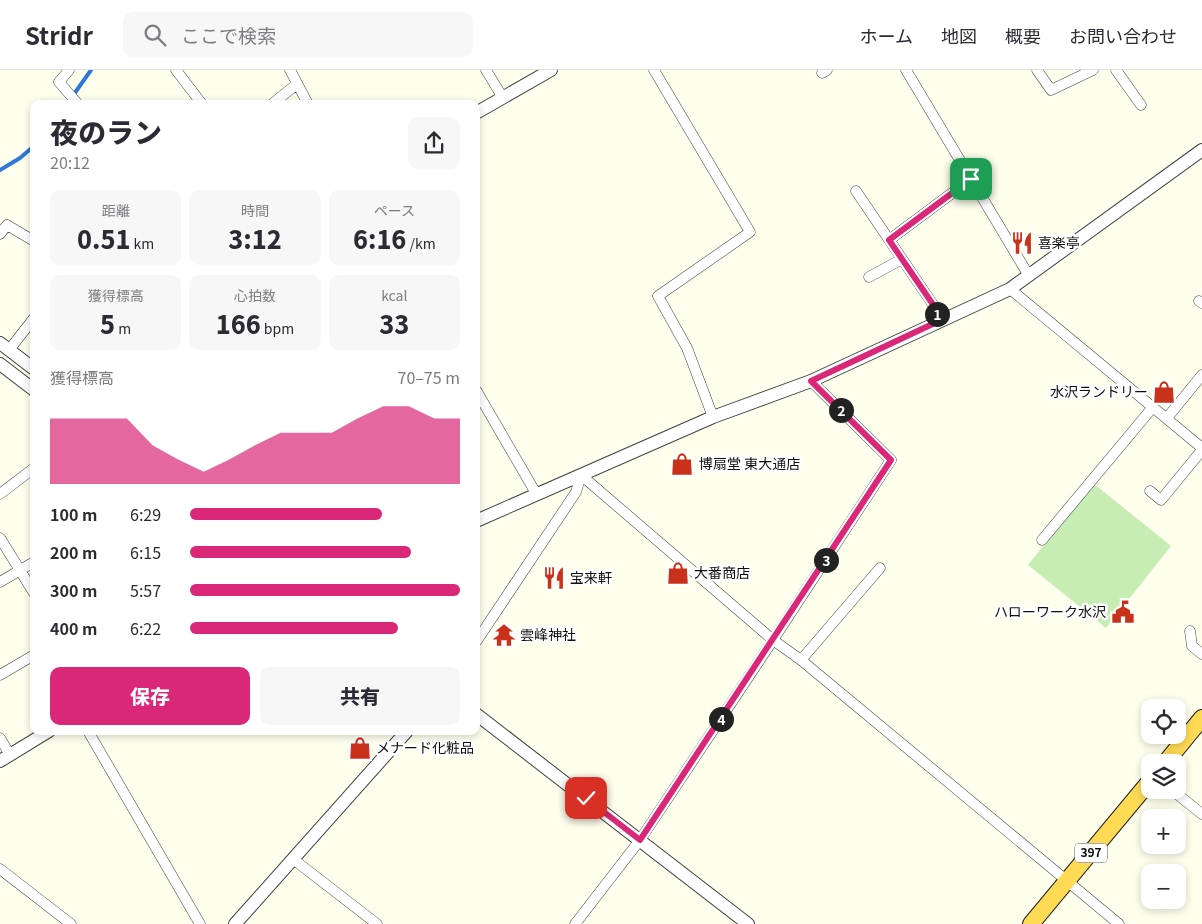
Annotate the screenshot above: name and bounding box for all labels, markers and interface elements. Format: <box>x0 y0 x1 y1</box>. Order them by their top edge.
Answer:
search box <box>123 12 473 57</box>
text: Stridr <box>25 17 93 52</box>
icon: search <box>141 21 169 49</box>
text: ここで検索 <box>181 21 276 48</box>
text: ホーム <box>860 22 913 48</box>
text: 地図 <box>941 22 977 48</box>
text: 概要 <box>1005 22 1041 48</box>
text: お問い合わせ <box>1069 22 1177 48</box>
text: 夜のラン <box>50 111 162 151</box>
button: share <box>408 117 460 169</box>
text: 20:12 <box>50 150 90 174</box>
pin <box>950 158 992 200</box>
icon: arrive <box>957 165 985 193</box>
text: 距離 <box>102 200 130 220</box>
text: 時間 <box>241 200 269 220</box>
text: ペース <box>374 200 415 220</box>
text: 0.51 <box>77 220 130 256</box>
text: 3:12 <box>228 220 282 256</box>
text: 6:16 <box>353 220 406 256</box>
restaurant icon: 喜楽亭 <box>1009 230 1035 256</box>
place label: 喜楽亭 <box>1038 232 1080 252</box>
text: km <box>130 233 154 253</box>
text: /km <box>406 233 436 253</box>
text: 獲得標高 <box>88 285 144 305</box>
text: 心拍数 <box>234 285 276 305</box>
text: kcal <box>381 285 407 305</box>
pin: 1 <box>924 302 950 326</box>
text: 1 <box>933 304 942 324</box>
text: 5 <box>100 305 115 341</box>
text: 166 <box>216 305 261 341</box>
text: 33 <box>379 305 409 341</box>
text: m <box>115 318 131 338</box>
text: bpm <box>261 318 294 338</box>
text: 獲得標高 <box>50 365 114 389</box>
text: 70–75 m <box>398 365 460 389</box>
shop icon: 水沢ランドリー <box>1151 379 1177 405</box>
place label: 水沢ランドリー <box>1050 381 1148 401</box>
pin: 2 <box>828 398 854 422</box>
text: 2 <box>837 400 846 420</box>
shop icon: 博扇堂 東大通店 <box>669 451 695 477</box>
place label: 博扇堂 東大通店 <box>699 453 800 473</box>
text: 100 m <box>50 502 97 526</box>
text: 6:29 <box>130 502 161 526</box>
text: 200 m <box>50 540 97 564</box>
text: 6:15 <box>130 540 161 564</box>
pin: 3 <box>814 548 838 572</box>
text: 3 <box>822 550 831 570</box>
shop icon: 大番商店 <box>665 560 691 586</box>
place label: 大番商店 <box>694 562 750 582</box>
restaurant icon: 宝来軒 <box>541 565 567 591</box>
place label: 宝来軒 <box>570 567 612 587</box>
text: 300 m <box>50 578 97 602</box>
text: 5:57 <box>130 578 161 602</box>
public building icon: ハローワーク水沢 <box>1110 599 1136 625</box>
place label: ハローワーク水沢 <box>994 601 1106 621</box>
text: 400 m <box>50 616 97 640</box>
text: 6:22 <box>130 616 161 640</box>
temple icon: 雲峰神社 <box>491 622 517 648</box>
place label: 雲峰神社 <box>520 624 576 644</box>
button: 保存 <box>50 667 250 725</box>
button: 共有 <box>260 667 460 725</box>
map controls <box>1141 699 1186 909</box>
button: locate <box>1141 699 1186 744</box>
pin: 4 <box>708 706 734 732</box>
text: 4 <box>717 709 726 729</box>
shop icon: メナード化粧品 <box>347 735 373 761</box>
place label: メナード化粧品 <box>376 737 474 757</box>
button: layers <box>1141 754 1186 799</box>
pin <box>565 777 607 819</box>
icon: check <box>572 784 600 812</box>
button: + <box>1141 809 1186 854</box>
road number: 397 <box>1075 844 1107 862</box>
button: − <box>1141 864 1186 909</box>

